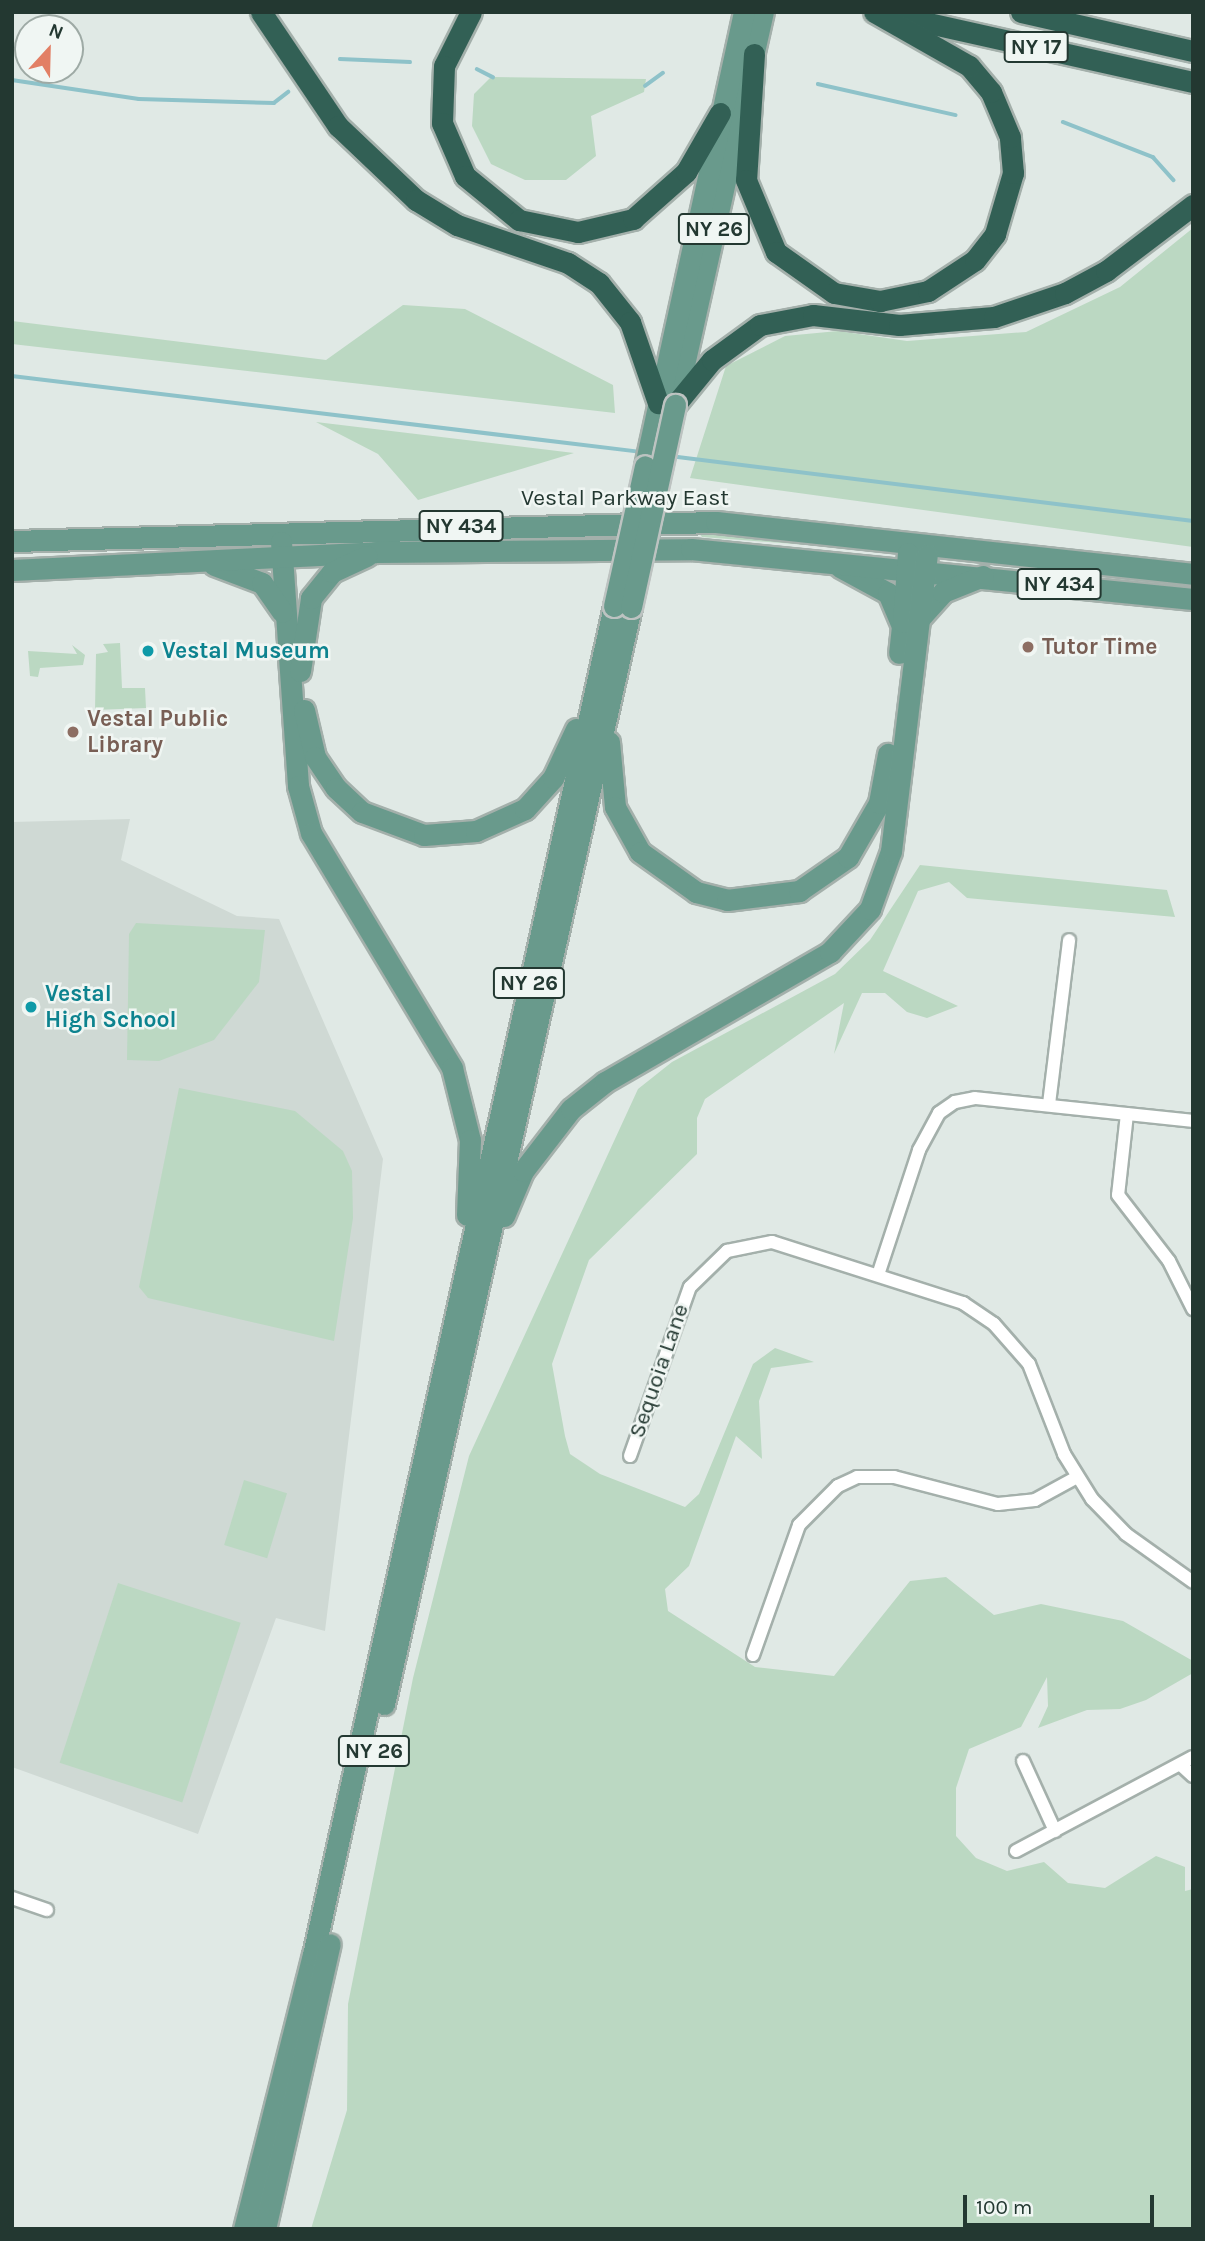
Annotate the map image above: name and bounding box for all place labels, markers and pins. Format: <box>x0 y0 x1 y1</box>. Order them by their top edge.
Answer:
place label: Tutor Time <box>1042 633 1157 661</box>
place label: Vestal Museum <box>162 637 330 665</box>
marker: Tutor Time <box>1020 639 1036 655</box>
marker: Vestal Museum <box>140 643 156 659</box>
place label: Vestal Public Library <box>87 705 228 759</box>
marker: Vestal Public Library <box>65 724 81 740</box>
place label: Vestal High School <box>45 980 177 1034</box>
marker: Vestal High School <box>23 999 39 1015</box>

